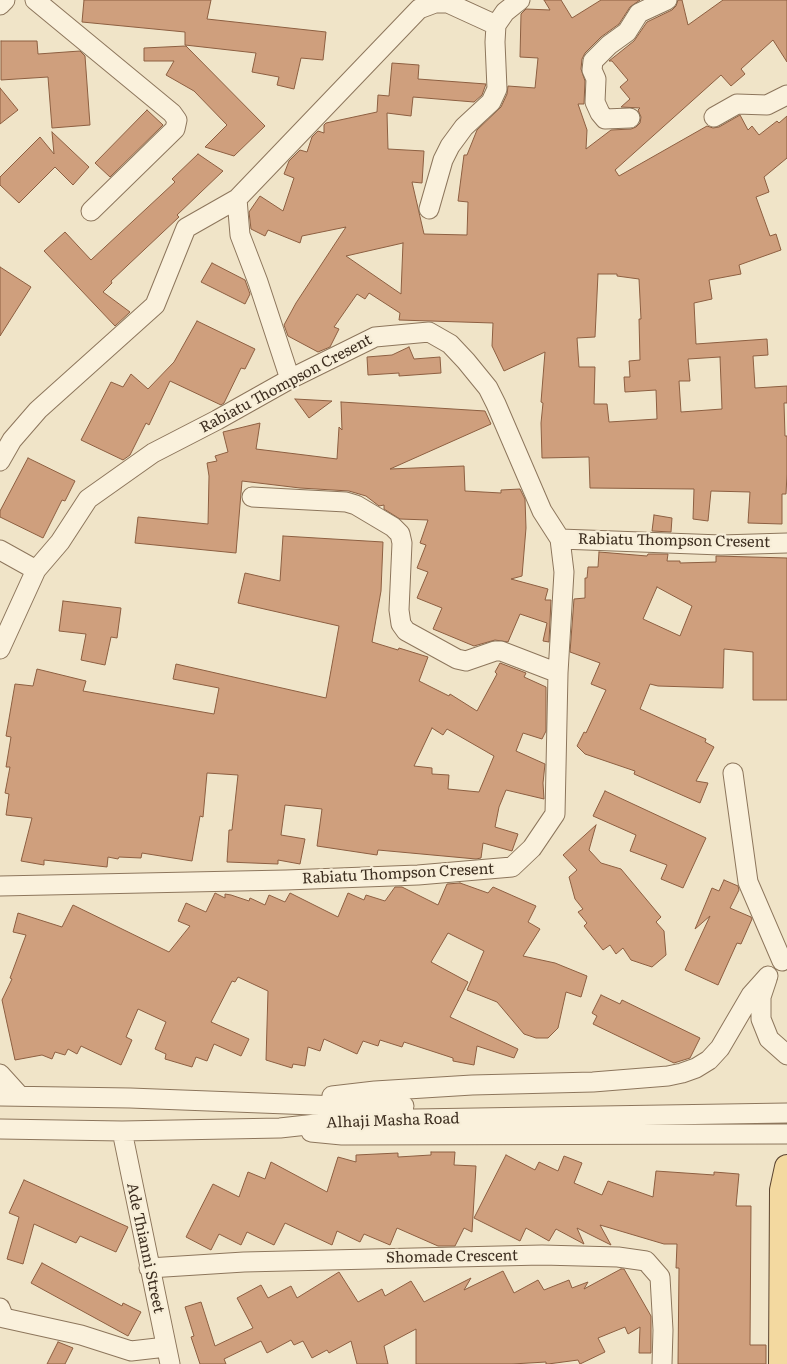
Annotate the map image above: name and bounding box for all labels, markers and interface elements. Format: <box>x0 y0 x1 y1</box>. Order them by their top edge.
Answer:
street label: Rabiatu Thompson Cresent <box>197 331 375 437</box>
street label: Rabiatu Thompson Cresent <box>578 530 770 552</box>
street label: Rabiatu Thompson Cresent <box>302 860 494 888</box>
street label: Alhaji Masha Road <box>326 1110 460 1132</box>
street label: Ade Thianni Street <box>122 1181 168 1315</box>
street label: Shomade Crescent <box>386 1247 518 1267</box>

